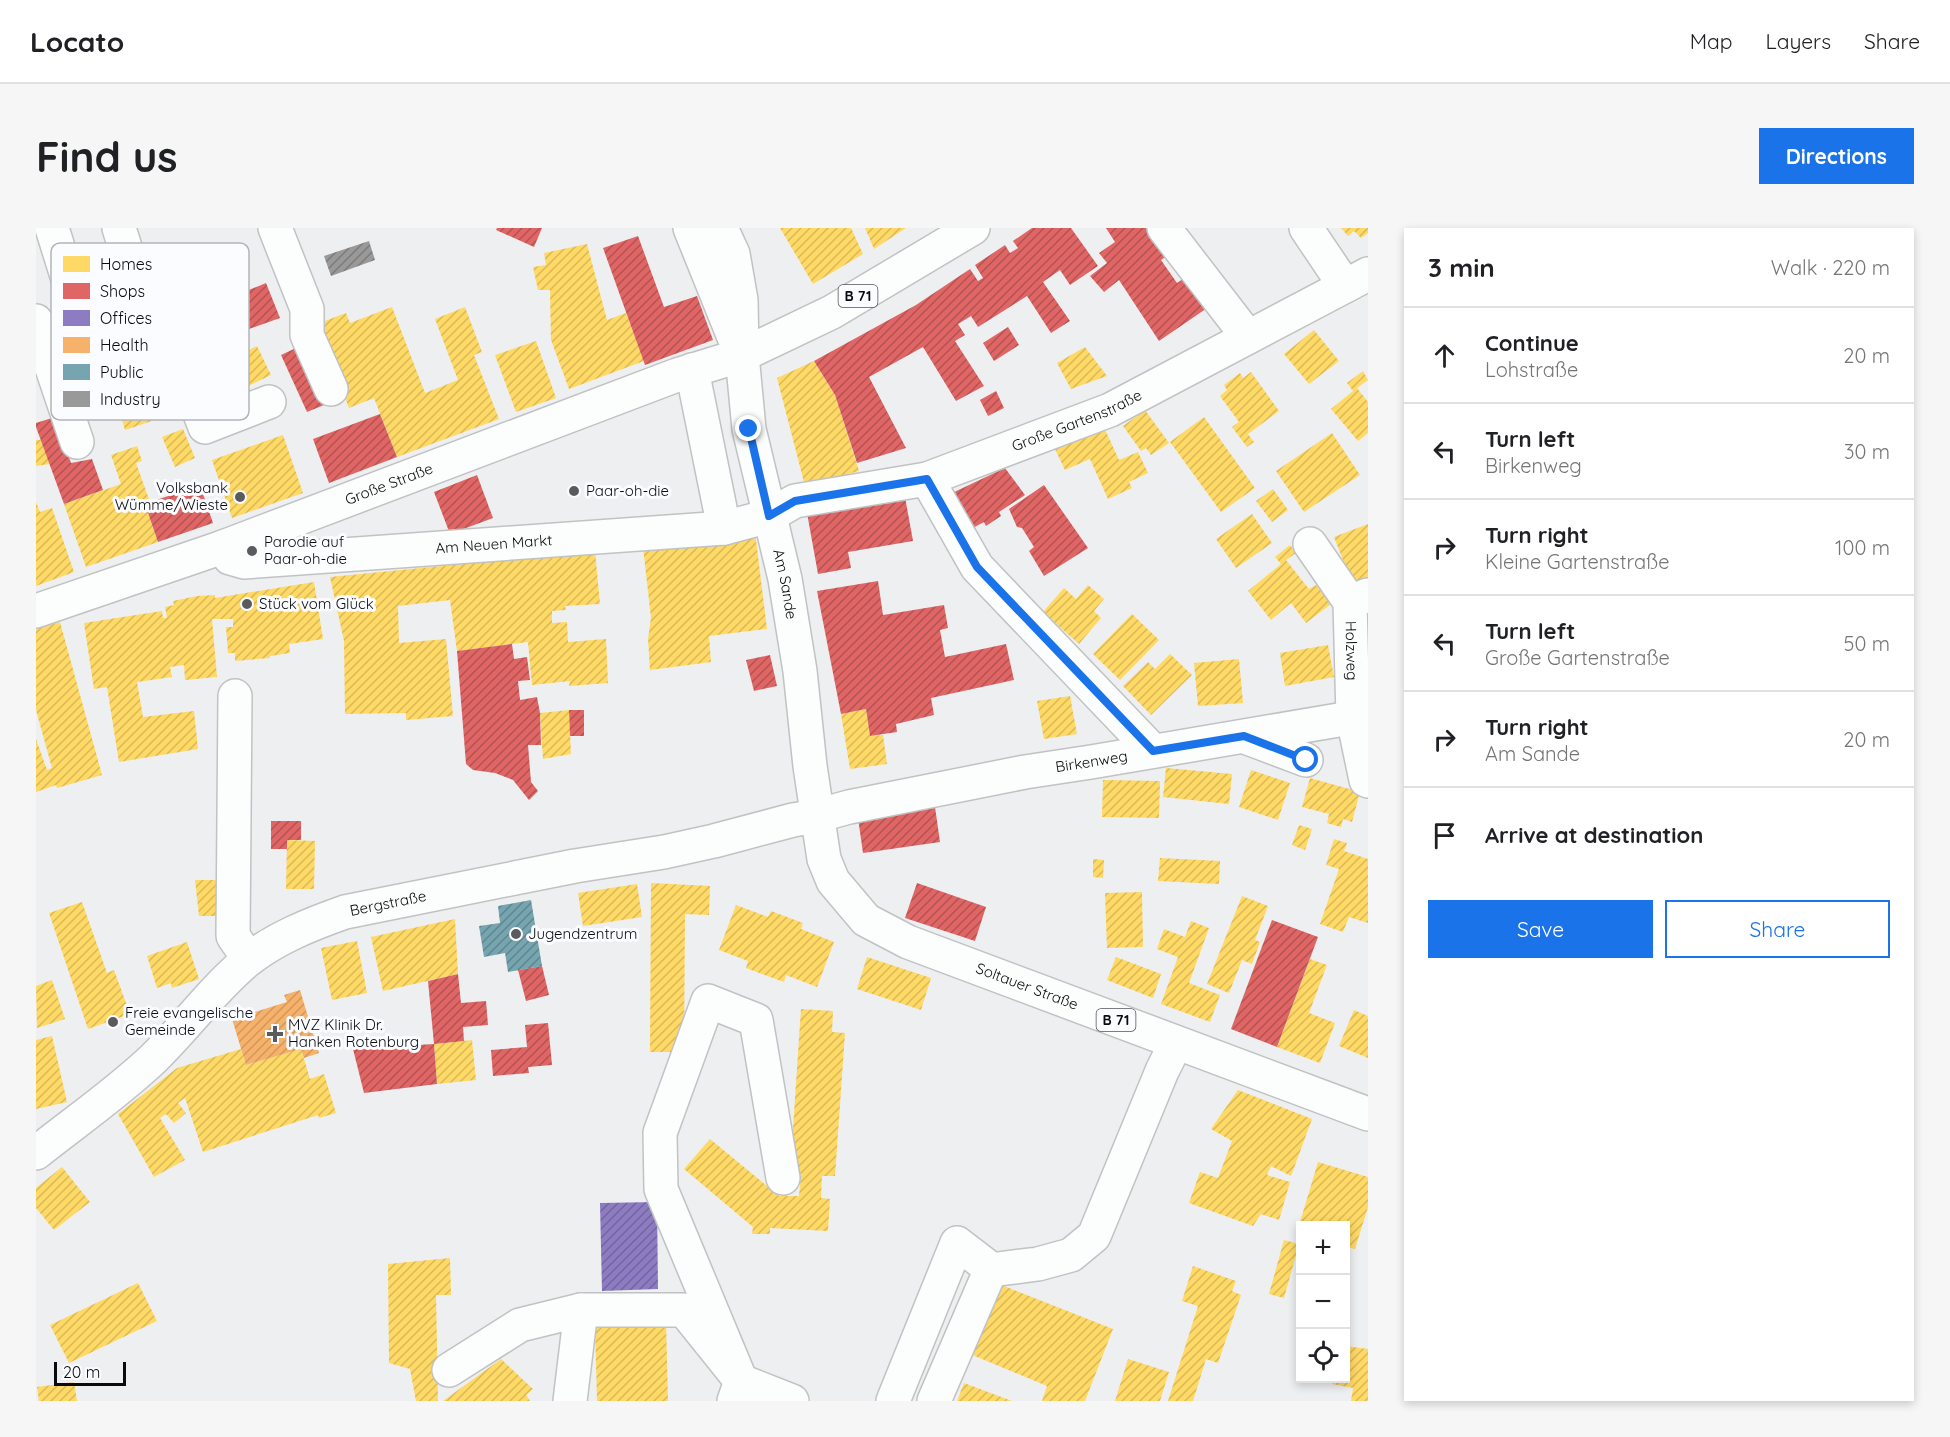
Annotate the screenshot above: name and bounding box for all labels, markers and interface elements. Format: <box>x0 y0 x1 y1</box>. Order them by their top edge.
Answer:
text: Locato <box>30 24 124 59</box>
text: Map <box>1690 28 1733 54</box>
text: Layers <box>1766 28 1831 54</box>
text: Share <box>1864 28 1920 54</box>
button: Directions <box>1759 128 1914 184</box>
text: Find us <box>36 130 178 183</box>
legend <box>51 243 249 420</box>
text: 3 min <box>1428 251 1495 284</box>
text: Homes <box>100 254 152 274</box>
text: Walk · 220 m <box>1771 255 1890 280</box>
text: Shops <box>100 281 145 301</box>
road number: B 71 <box>838 285 878 307</box>
text: Offices <box>100 308 152 328</box>
text: Continue <box>1485 329 1579 357</box>
text: Health <box>100 335 148 355</box>
icon: ahead <box>1428 339 1461 372</box>
text: 20 m <box>1843 343 1890 368</box>
text: Lohstraße <box>1485 357 1578 382</box>
text: Public <box>100 362 144 382</box>
street label: Große Gartenstraße <box>1009 385 1145 455</box>
text: Industry <box>100 389 160 409</box>
route end <box>735 415 761 441</box>
text: Turn left <box>1485 425 1575 453</box>
icon: left <box>1428 435 1461 468</box>
text: 30 m <box>1844 439 1890 464</box>
text: Birkenweg <box>1485 453 1582 478</box>
street label: Große Straße <box>342 458 435 509</box>
place label: Volksbank Wümme/Wieste <box>115 478 228 514</box>
place label: Paar-oh-die <box>586 481 669 500</box>
marker: Paar-oh-die <box>567 484 581 498</box>
marker: Volksbank Wümme/Wieste <box>233 490 247 504</box>
text: Turn right <box>1485 521 1589 549</box>
street label: Am Neuen Markt <box>435 530 553 557</box>
icon: right <box>1428 531 1461 564</box>
place label: Parodie auf Paar-oh-die <box>264 532 347 568</box>
text: 100 m <box>1835 535 1890 560</box>
marker: Parodie auf Paar-oh-die <box>245 544 259 558</box>
street label: Am Sande <box>769 547 801 621</box>
text: Kleine Gartenstraße <box>1485 549 1670 574</box>
place label: Stück vom Glück <box>259 594 374 613</box>
marker: Stück vom Glück <box>240 597 254 611</box>
text: Turn left <box>1485 617 1575 645</box>
street label: Holzweg <box>1341 621 1362 681</box>
icon: left <box>1428 627 1461 660</box>
text: 50 m <box>1844 631 1890 656</box>
text: Große Gartenstraße <box>1485 645 1670 670</box>
text: Turn right <box>1485 713 1589 741</box>
icon: right <box>1428 723 1461 756</box>
text: 20 m <box>1843 727 1890 752</box>
text: Am Sande <box>1485 741 1580 766</box>
street label: Birkenweg <box>1054 746 1129 776</box>
route start <box>1292 746 1318 772</box>
icon: arrive <box>1428 819 1461 852</box>
text: Arrive at destination <box>1485 821 1703 849</box>
street label: Bergstraße <box>348 886 428 920</box>
button: Save <box>1428 900 1653 958</box>
button: Share <box>1665 900 1890 958</box>
place label: Jugendzentrum <box>528 924 638 943</box>
marker: Jugendzentrum <box>509 927 523 941</box>
street label: Soltauer Straße <box>973 958 1081 1014</box>
place label: Freie evangelische Gemeinde <box>125 1003 253 1039</box>
road number: B 71 <box>1096 1009 1136 1031</box>
marker: Freie evangelische Gemeinde <box>106 1015 120 1029</box>
place label: MVZ Klinik Dr. Hanken Rotenburg <box>288 1015 419 1051</box>
marker: MVZ Klinik Dr. Hanken Rotenburg <box>266 1025 284 1043</box>
map controls <box>1296 1221 1350 1383</box>
button: + <box>1296 1221 1350 1275</box>
button: − <box>1296 1275 1350 1329</box>
button: locate <box>1296 1329 1350 1383</box>
scale bar <box>54 1359 126 1386</box>
text: 20 m <box>63 1362 100 1382</box>

